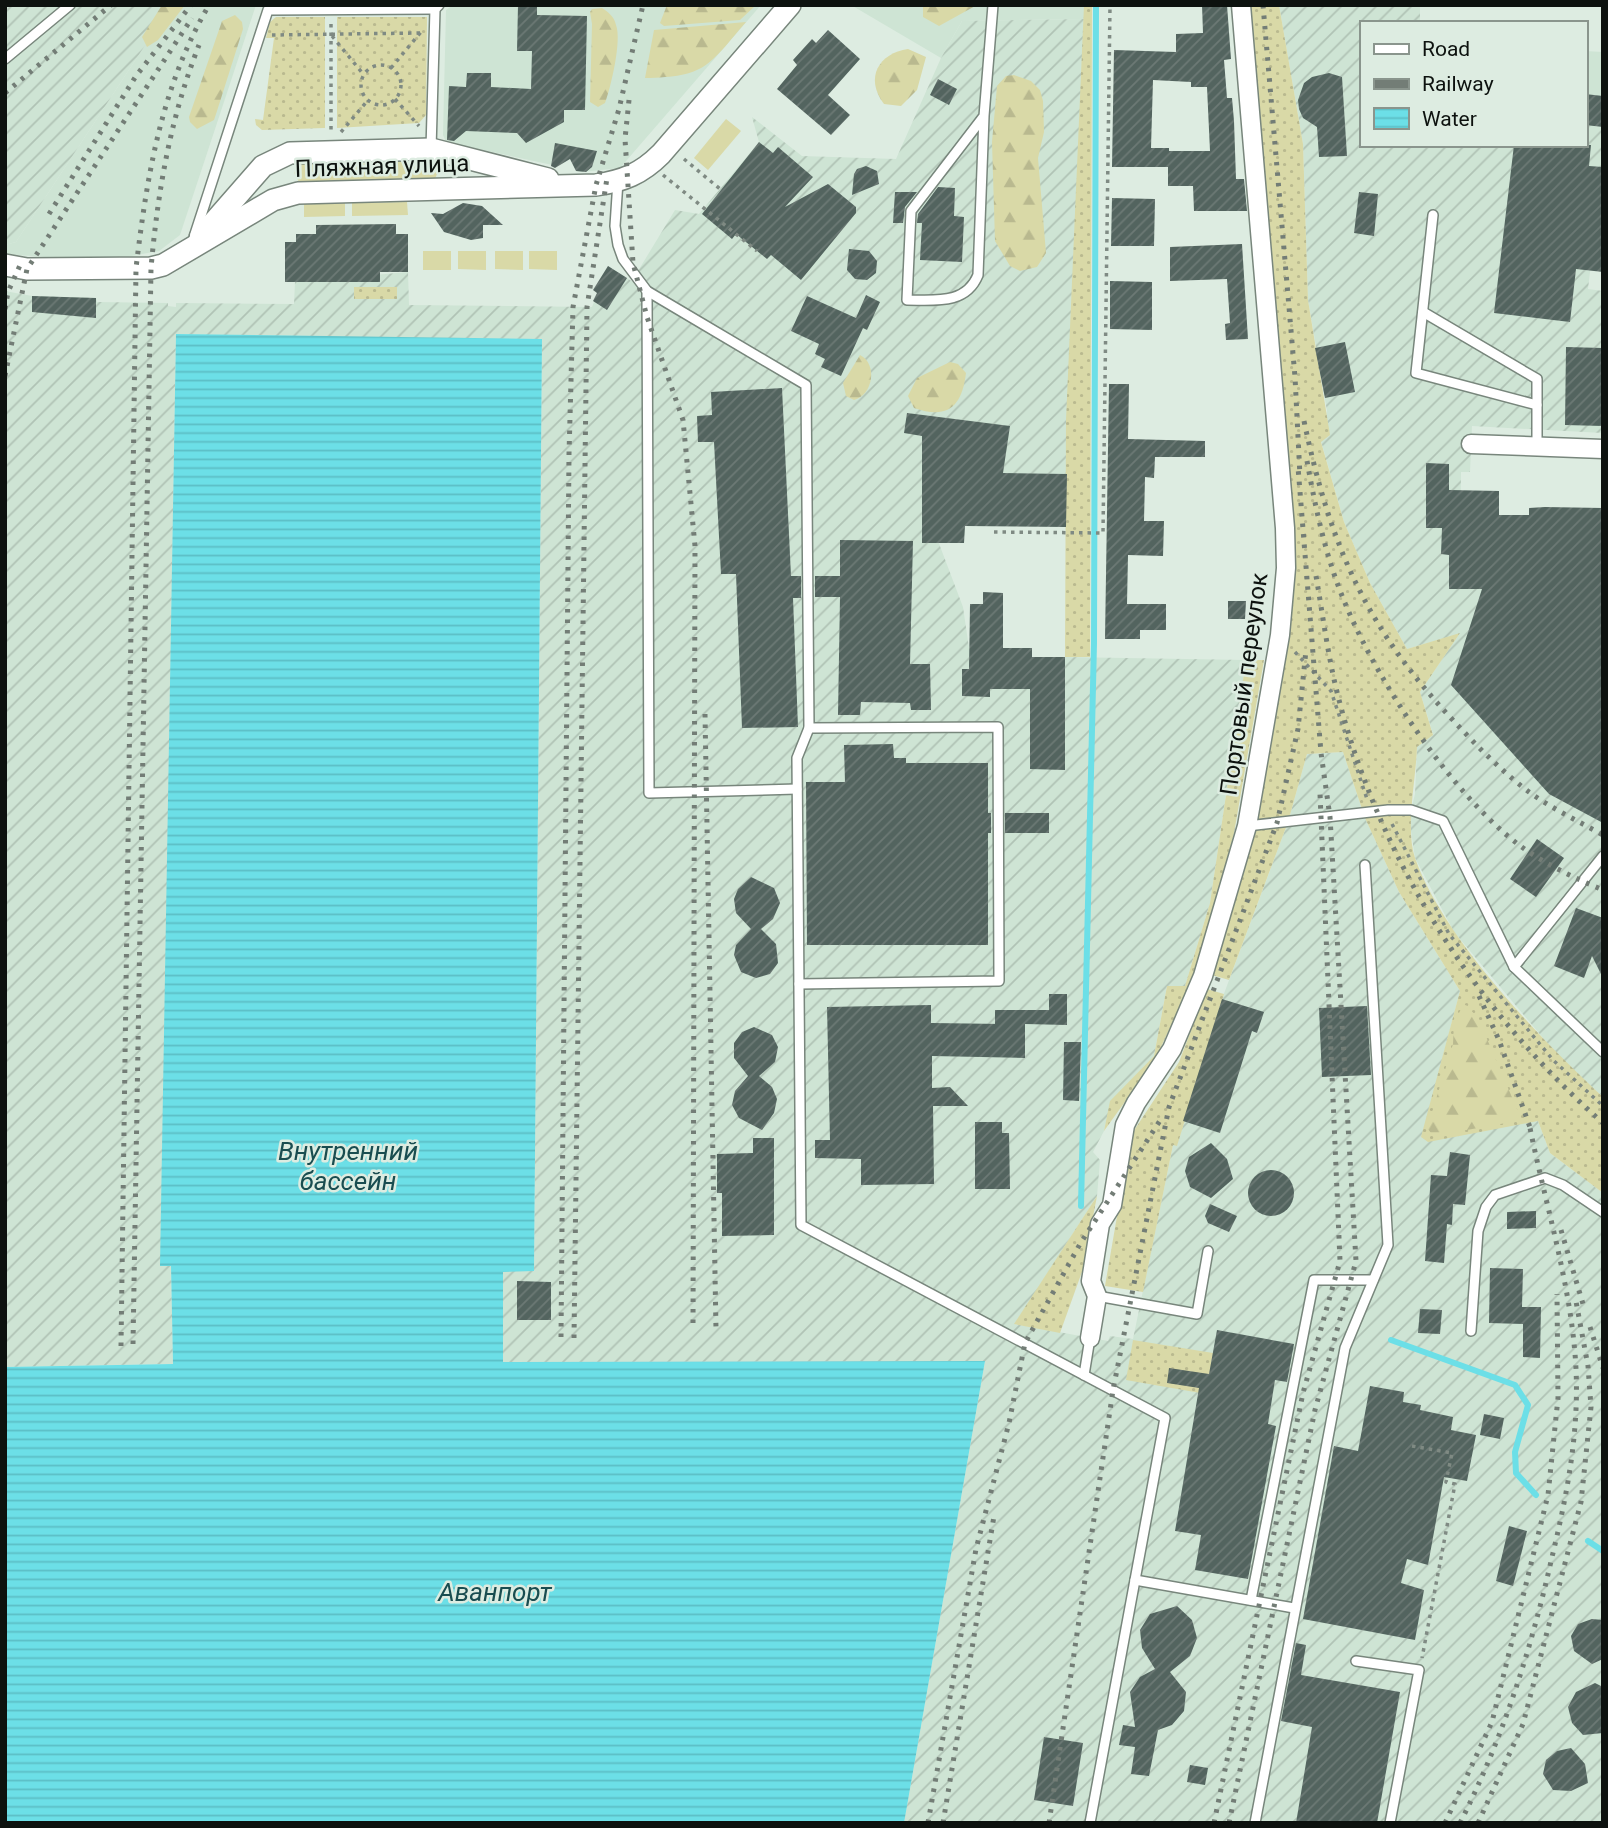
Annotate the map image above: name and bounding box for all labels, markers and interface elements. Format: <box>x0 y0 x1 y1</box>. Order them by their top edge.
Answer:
legend <box>1360 21 1587 147</box>
text: Road <box>1422 37 1470 61</box>
text: Railway <box>1422 72 1494 96</box>
text: Water <box>1422 107 1477 131</box>
street label: Пляжная улица <box>294 149 470 183</box>
street label: Портовый переулок <box>1215 571 1273 797</box>
water label: Внутренний бассейн <box>278 1136 418 1196</box>
water label: Аванпорт <box>436 1577 553 1607</box>

